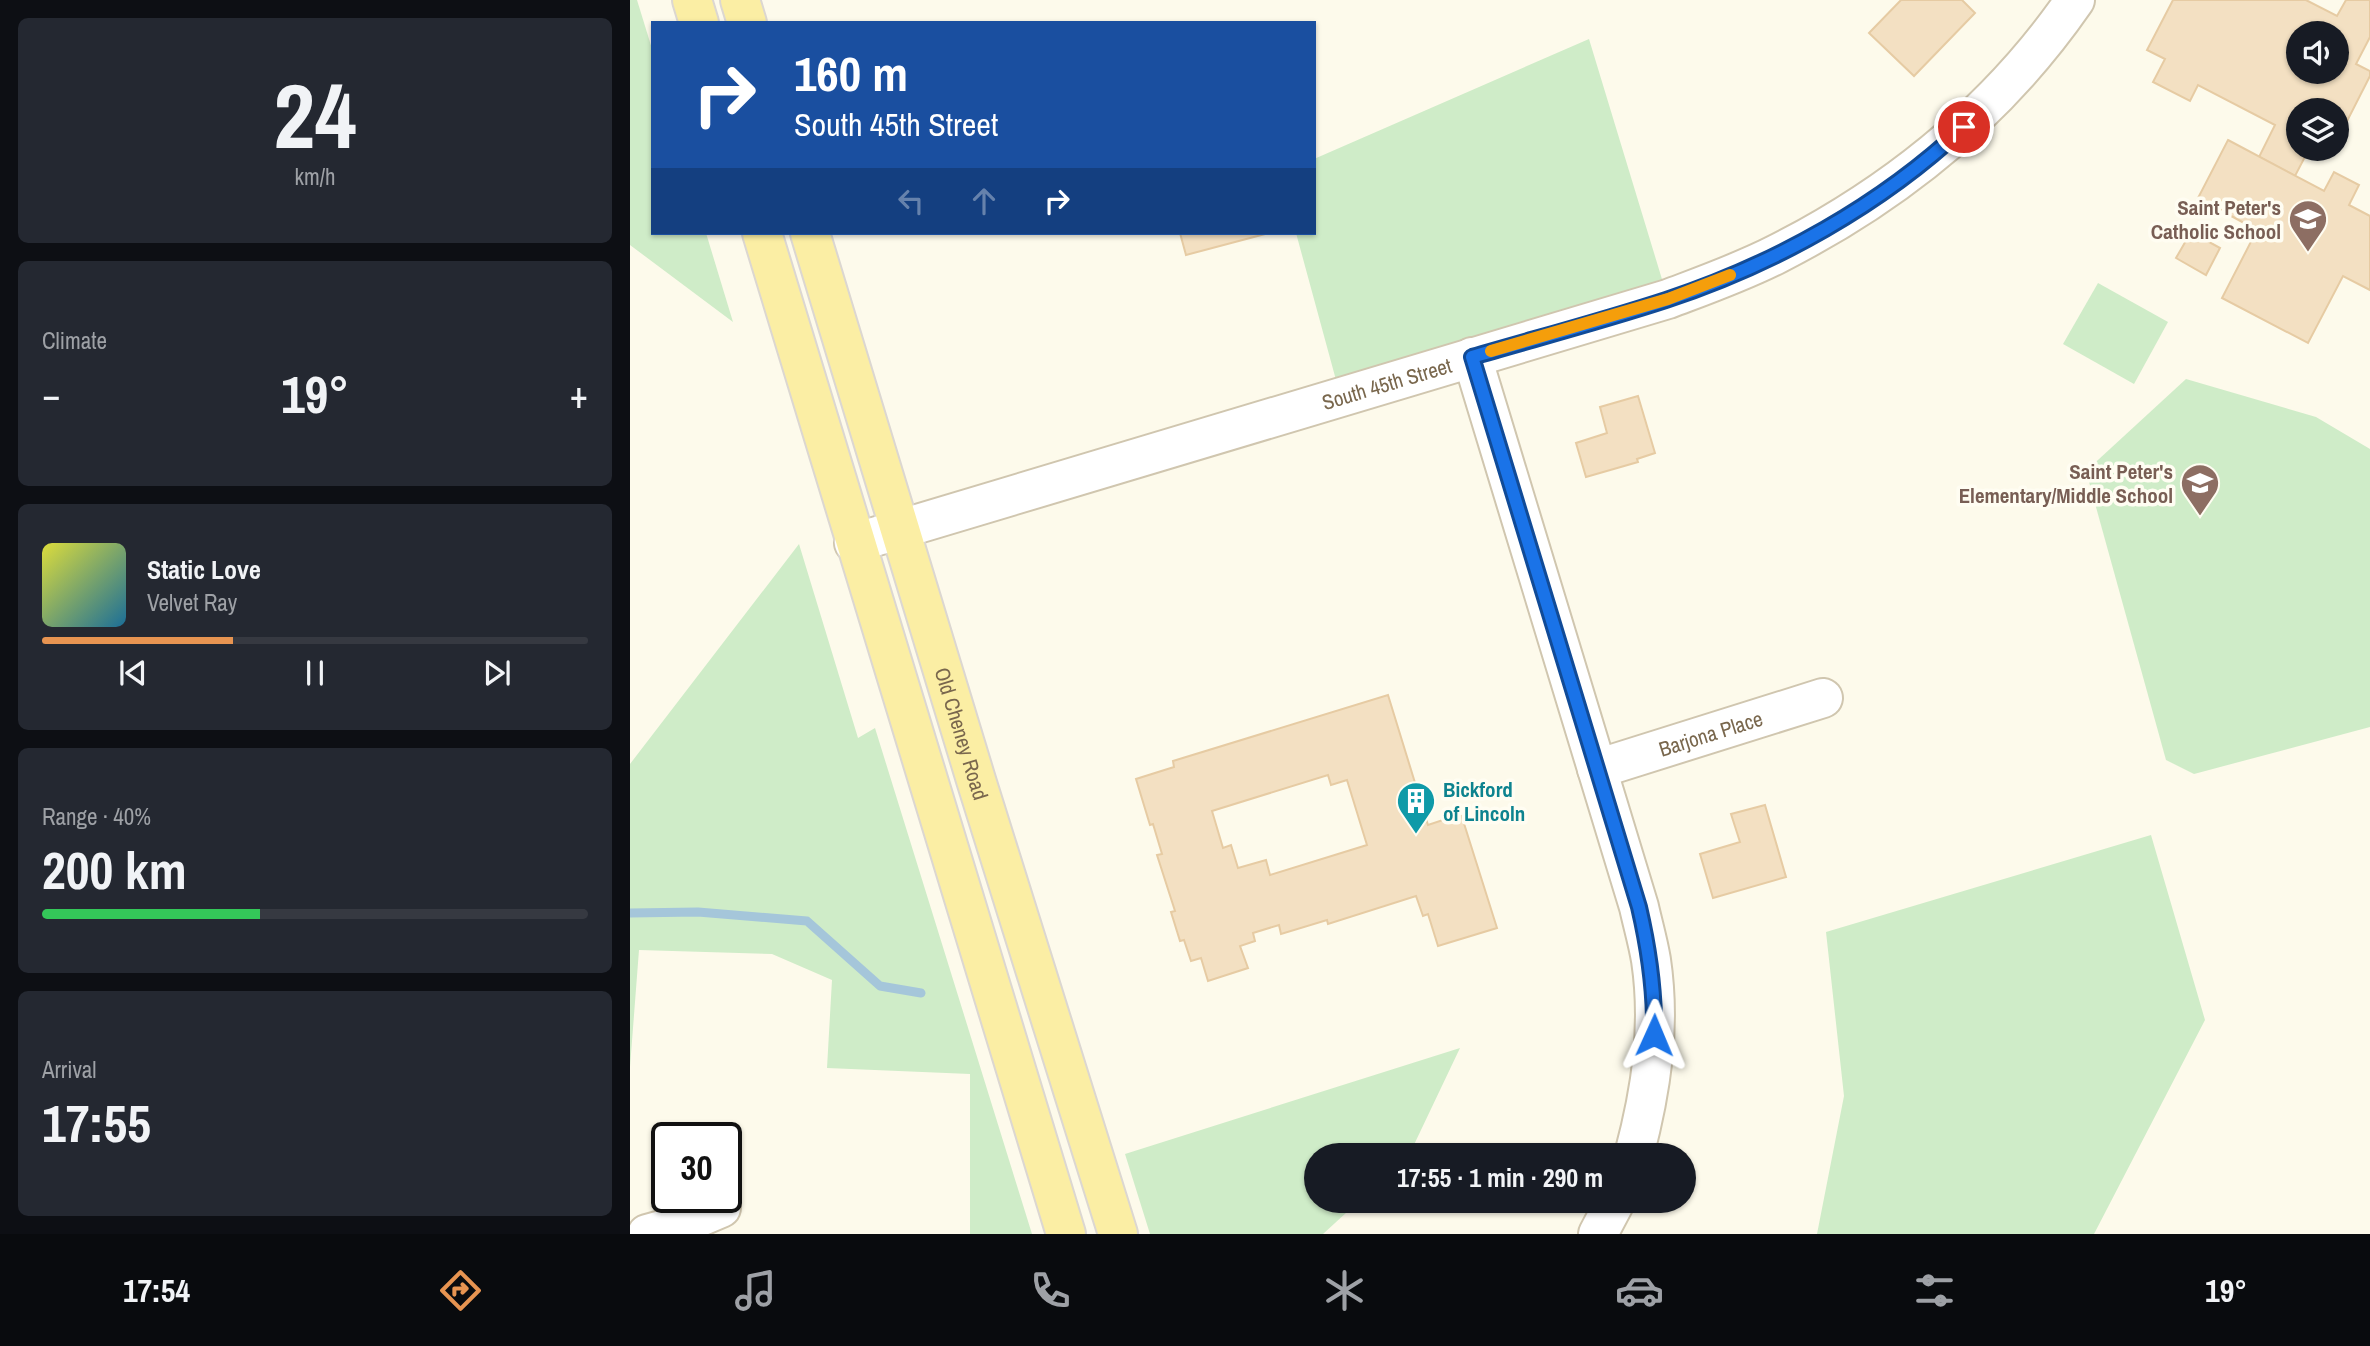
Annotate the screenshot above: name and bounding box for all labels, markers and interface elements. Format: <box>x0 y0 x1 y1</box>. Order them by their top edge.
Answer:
map controls <box>2286 21 2349 161</box>
button: sound <box>2286 21 2349 84</box>
text: 160 m <box>794 40 908 106</box>
icon: right <box>679 49 770 140</box>
text: 24 <box>274 54 357 176</box>
pin <box>1934 97 1994 157</box>
button: layers <box>2286 98 2349 161</box>
text: South 45th Street <box>794 103 998 146</box>
icon: arrive <box>1945 108 1983 146</box>
text: km/h <box>295 161 335 192</box>
icon: left <box>892 182 930 220</box>
icon: ahead <box>965 182 1003 220</box>
icon: right <box>1038 182 1076 220</box>
place label: Saint Peter's Catholic School <box>2151 193 2281 246</box>
school or university icon: Saint Peter's Catholic School <box>2287 198 2329 253</box>
text: Climate <box>42 325 107 356</box>
street label: South 45th Street <box>1318 350 1455 417</box>
text: 19° <box>281 359 349 429</box>
text: − <box>42 369 60 420</box>
text: + <box>570 369 588 420</box>
place label: Saint Peter's Elementary/Middle School <box>1959 457 2173 510</box>
school or university icon: Saint Peter's Elementary/Middle School <box>2179 462 2221 517</box>
text: Static Love <box>147 552 261 587</box>
text: Velvet Ray <box>147 587 237 618</box>
icon: previous <box>114 654 152 692</box>
icon: pause <box>296 654 334 692</box>
icon: next <box>478 654 516 692</box>
street label: Old Cheney Road <box>928 664 996 803</box>
street label: Barjona Place <box>1655 703 1766 763</box>
place label: Bickford of Lincoln <box>1443 775 1525 828</box>
building icon: Bickford of Lincoln <box>1395 780 1437 835</box>
text: Range · 40% <box>42 801 151 832</box>
text: 200 km <box>42 835 187 905</box>
position arrow <box>1617 998 1691 1072</box>
text: Arrival <box>42 1054 97 1085</box>
text: 17:55 <box>42 1088 151 1158</box>
speed limit sign: 30 <box>651 1122 742 1213</box>
text: 17:55 · 1 min · 290 m <box>1397 1160 1603 1195</box>
icon: directions <box>436 1266 485 1315</box>
icon: music <box>731 1266 780 1315</box>
icon: phone <box>1026 1266 1075 1315</box>
icon: climate <box>1320 1266 1369 1315</box>
icon: car <box>1615 1266 1664 1315</box>
icon: filters <box>1910 1266 1959 1315</box>
text: 17:54 <box>123 1269 190 1312</box>
text: 19° <box>2205 1269 2247 1312</box>

